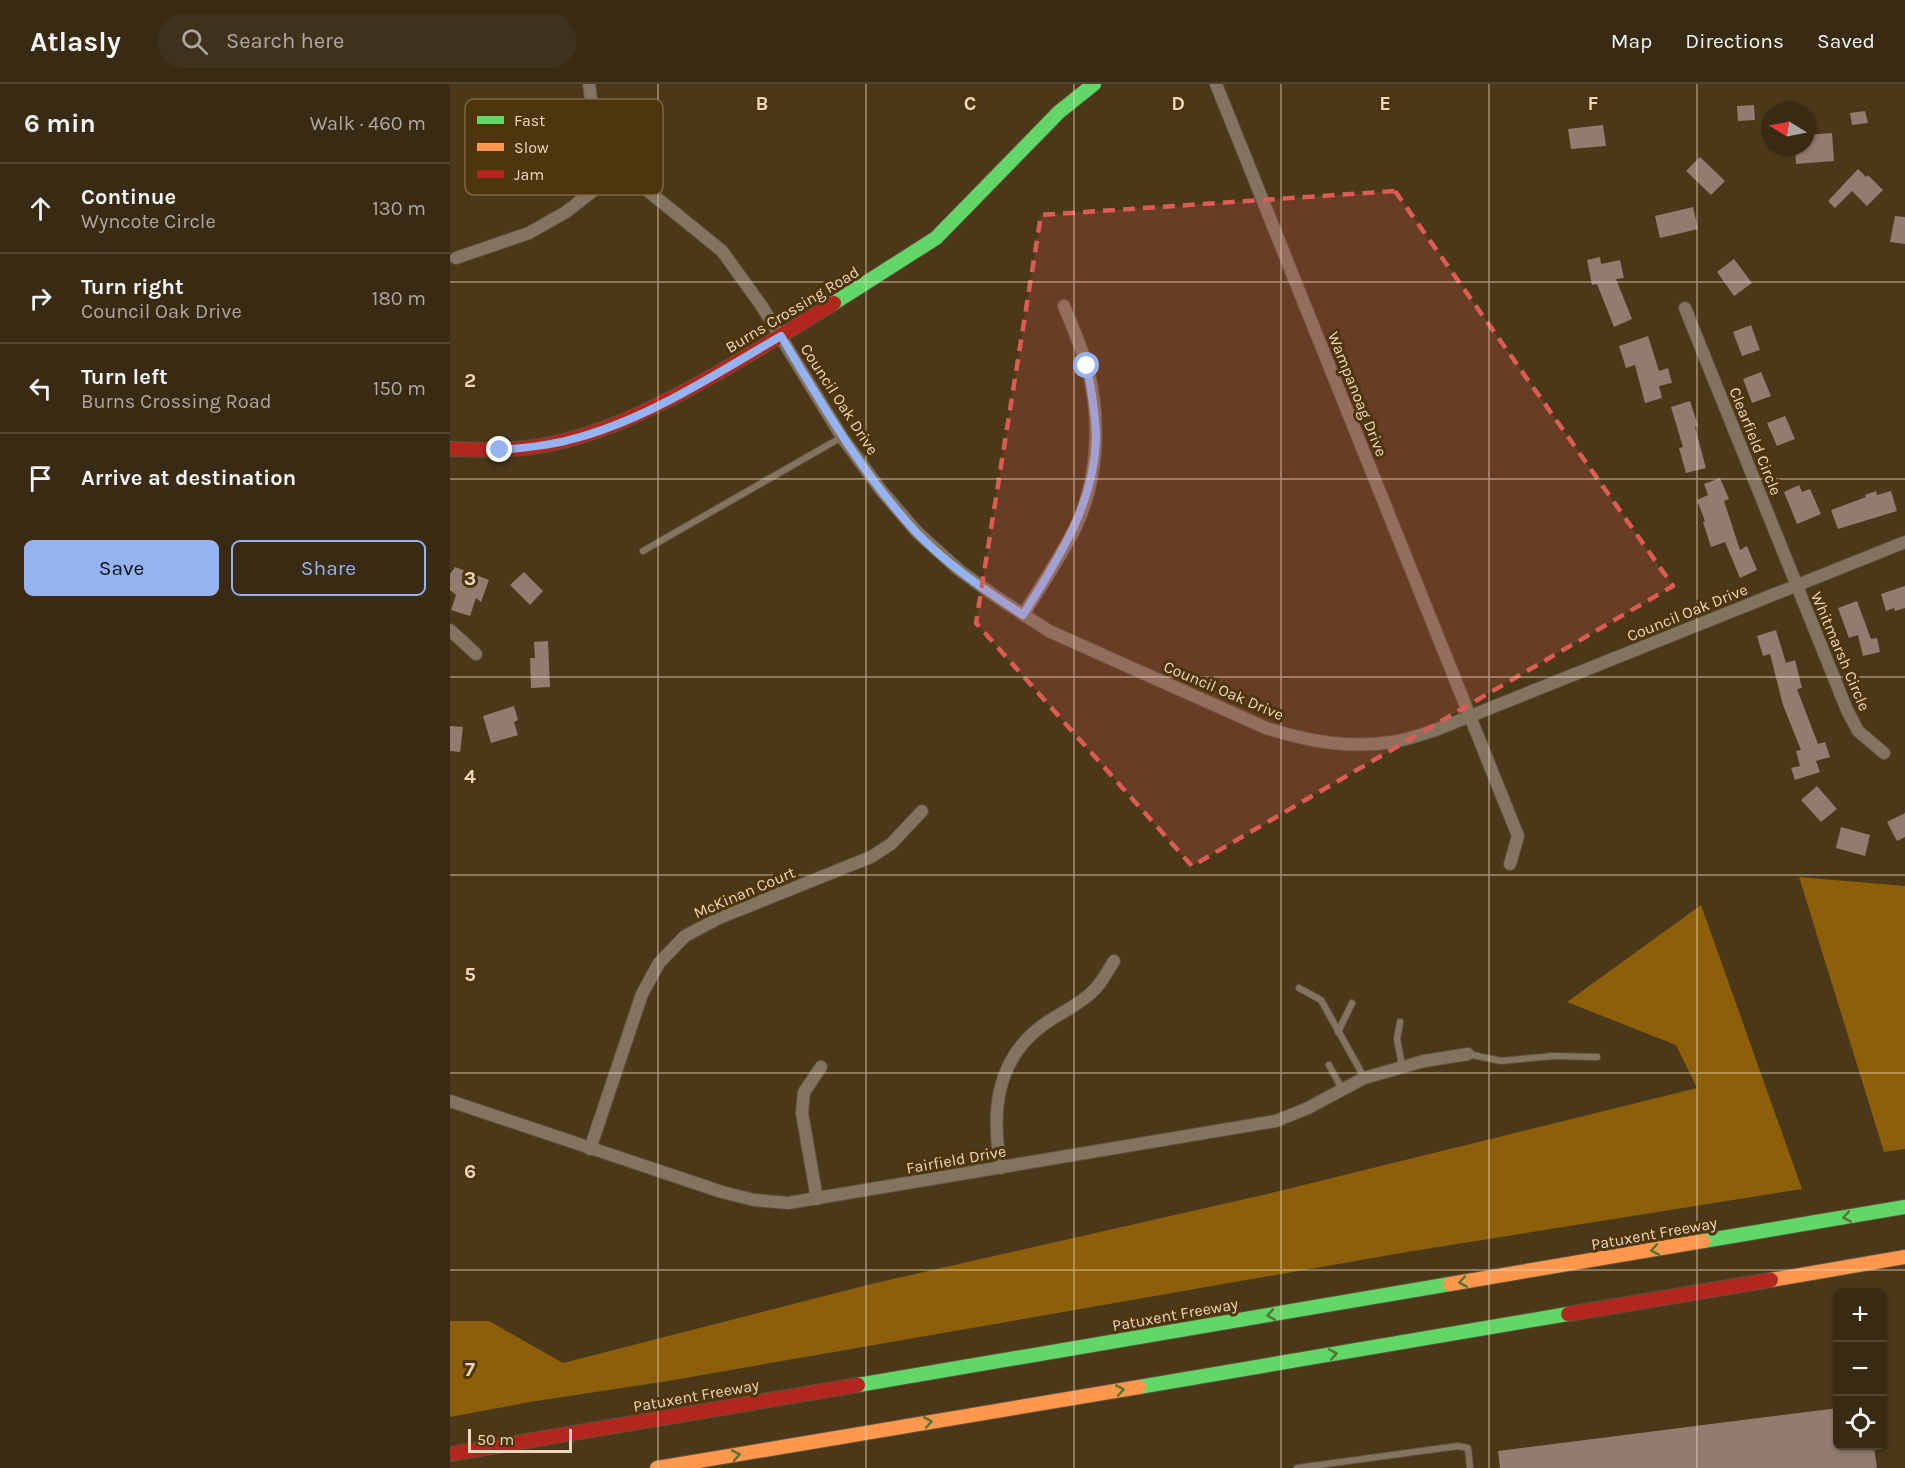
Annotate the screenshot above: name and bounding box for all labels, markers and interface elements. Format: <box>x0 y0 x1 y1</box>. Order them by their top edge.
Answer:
search box <box>157 14 577 68</box>
text: Atlasly <box>30 25 121 58</box>
icon: search <box>178 25 211 58</box>
text: Search here <box>226 28 344 54</box>
text: Map <box>1611 29 1652 53</box>
text: Directions <box>1685 29 1784 53</box>
text: Saved <box>1817 29 1875 53</box>
text: B <box>756 92 768 115</box>
text: C <box>964 92 976 115</box>
text: D <box>1171 92 1185 115</box>
text: E <box>1379 92 1391 115</box>
text: F <box>1588 92 1599 115</box>
legend <box>465 99 663 195</box>
north arrow <box>1761 102 1815 156</box>
text: 6 min <box>24 108 96 139</box>
text: Fast <box>514 111 545 130</box>
text: Walk · 460 m <box>310 112 426 135</box>
text: Slow <box>514 138 549 157</box>
text: Jam <box>514 165 544 184</box>
text: Continue <box>81 184 176 210</box>
icon: ahead <box>24 192 57 225</box>
text: 130 m <box>372 197 426 220</box>
text: Wyncote Circle <box>81 210 216 233</box>
street label: Burns Crossing Road <box>722 262 863 357</box>
text: Turn right <box>81 274 184 300</box>
icon: right <box>24 282 57 315</box>
text: 180 m <box>372 287 426 310</box>
text: Council Oak Drive <box>81 300 242 323</box>
street label: Wampanoag Drive <box>1324 329 1391 459</box>
street label: Council Oak Drive <box>797 340 883 458</box>
route start <box>1073 352 1099 378</box>
text: Turn left <box>81 364 168 390</box>
text: 2 <box>464 369 476 392</box>
icon: left <box>24 372 57 405</box>
text: 150 m <box>373 377 426 400</box>
street label: Clearfield Circle <box>1725 384 1786 498</box>
text: Burns Crossing Road <box>81 390 272 413</box>
route end <box>486 436 512 462</box>
icon: arrive <box>24 462 57 495</box>
text: Arrive at destination <box>81 465 296 491</box>
button: Save <box>24 540 219 596</box>
button: Share <box>231 540 426 596</box>
text: 3 <box>464 567 476 590</box>
street label: Council Oak Drive <box>1624 580 1750 645</box>
street label: Whitmarsh Circle <box>1807 589 1874 714</box>
street label: Council Oak Drive <box>1161 657 1287 724</box>
text: 4 <box>464 765 476 788</box>
street label: McKinan Court <box>691 863 798 922</box>
text: 5 <box>464 963 476 986</box>
street label: Fairfield Drive <box>905 1141 1007 1178</box>
text: 6 <box>464 1160 476 1183</box>
one-way arrow <box>1843 1210 1853 1223</box>
street label: Patuxent Freeway <box>1590 1213 1719 1254</box>
one-way arrow <box>1650 1243 1660 1255</box>
one-way arrow <box>1458 1275 1468 1288</box>
map controls <box>1833 1288 1887 1450</box>
button: + <box>1833 1288 1887 1342</box>
street label: Patuxent Freeway <box>1111 1294 1240 1335</box>
one-way arrow <box>1266 1308 1275 1320</box>
button: − <box>1833 1342 1887 1396</box>
one-way arrow <box>1329 1348 1338 1360</box>
text: 7 <box>465 1358 475 1381</box>
street label: Patuxent Freeway <box>632 1375 761 1416</box>
one-way arrow <box>1116 1384 1125 1396</box>
button: locate <box>1833 1396 1887 1450</box>
one-way arrow <box>923 1416 933 1429</box>
scale bar <box>468 1426 572 1454</box>
text: 50 m <box>477 1430 514 1449</box>
one-way arrow <box>731 1449 740 1461</box>

